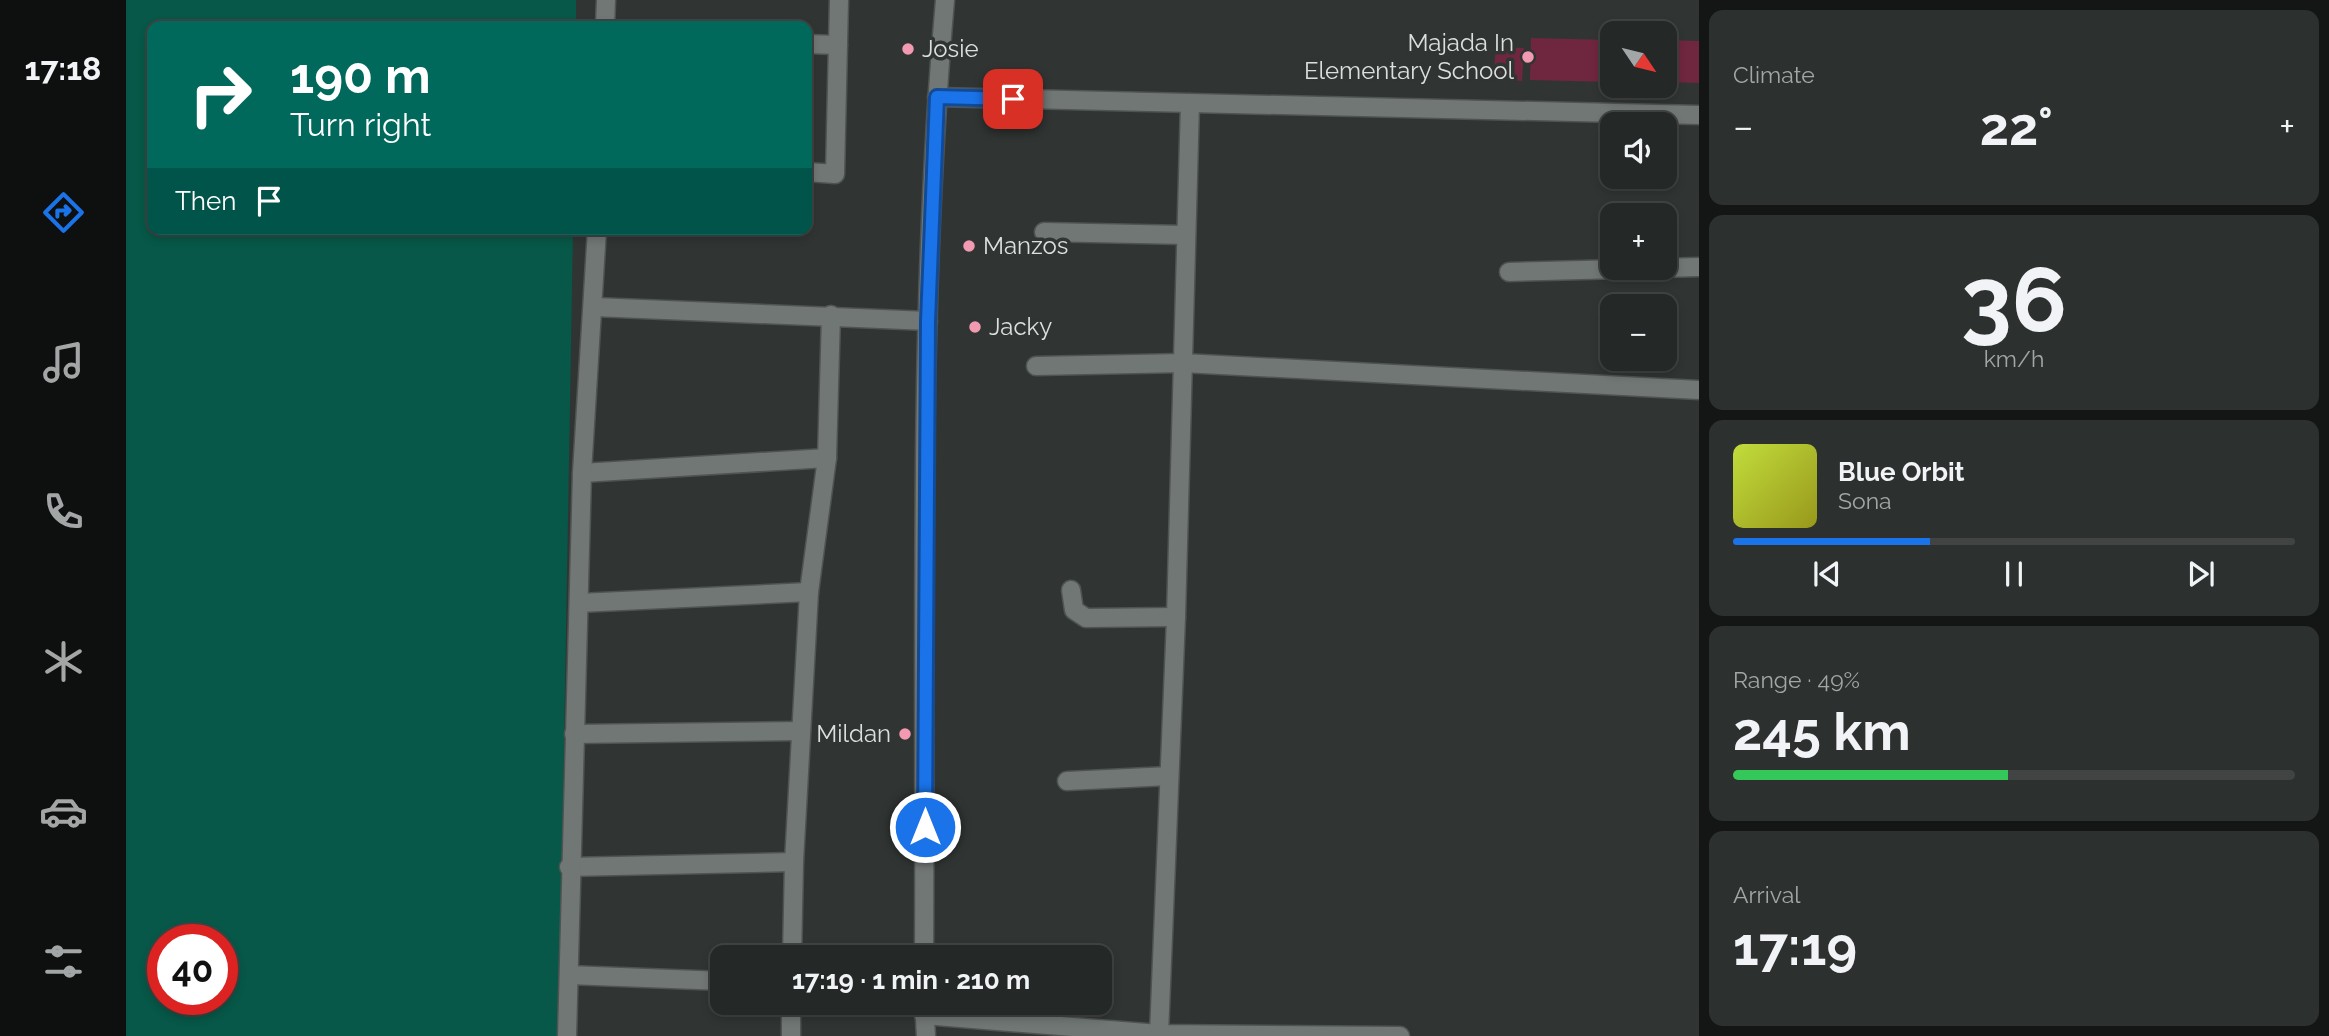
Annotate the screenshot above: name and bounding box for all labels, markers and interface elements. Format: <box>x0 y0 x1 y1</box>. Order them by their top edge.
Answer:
north arrow <box>1600 21 1676 98</box>
map controls <box>1600 21 1677 371</box>
place label: Majada In Elementary School <box>1304 28 1514 85</box>
place label: Josie <box>922 34 979 63</box>
marker: Josie <box>900 41 916 57</box>
text: 190 m <box>290 47 431 104</box>
icon: right <box>175 49 266 140</box>
marker: Majada In Elementary School <box>1520 49 1536 65</box>
text: 17:18 <box>25 50 101 87</box>
text: Climate <box>1733 61 1815 88</box>
pin <box>983 69 1043 129</box>
icon: arrive <box>994 80 1032 118</box>
text: 22° <box>1980 96 2053 157</box>
text: − <box>1733 104 1753 149</box>
text: + <box>2279 104 2295 149</box>
text: Turn right <box>290 106 431 143</box>
button: sound <box>1600 112 1677 189</box>
icon: arrive <box>250 182 288 220</box>
text: Then <box>175 186 236 216</box>
icon: directions <box>39 188 88 237</box>
button: + <box>1600 203 1677 280</box>
place label: Manzos <box>983 231 1068 260</box>
marker: Manzos <box>961 238 977 254</box>
text: 36 <box>1961 246 2067 353</box>
button: − <box>1600 294 1677 371</box>
place label: Jacky <box>989 312 1052 341</box>
marker: Jacky <box>967 319 983 335</box>
icon: music <box>39 338 88 387</box>
text: km/h <box>1984 345 2044 372</box>
text: Blue Orbit <box>1838 457 1965 487</box>
icon: phone <box>39 487 88 536</box>
text: Sona <box>1838 487 1892 514</box>
icon: previous <box>1808 555 1846 593</box>
icon: pause <box>1995 555 2033 593</box>
icon: next <box>2182 555 2220 593</box>
icon: climate <box>39 637 88 686</box>
text: Range · 49% <box>1733 666 1860 693</box>
text: 245 km <box>1733 701 1911 762</box>
place label: Mildan <box>816 719 891 748</box>
marker: Mildan <box>897 726 913 742</box>
icon: car <box>39 787 88 836</box>
position arrow <box>888 790 962 864</box>
text: Arrival <box>1733 881 1800 908</box>
text: 17:19 <box>1733 916 1857 977</box>
speed limit sign: 40 <box>147 924 238 1015</box>
icon: filters <box>39 937 88 986</box>
text: 17:19 · 1 min · 210 m <box>792 965 1030 995</box>

